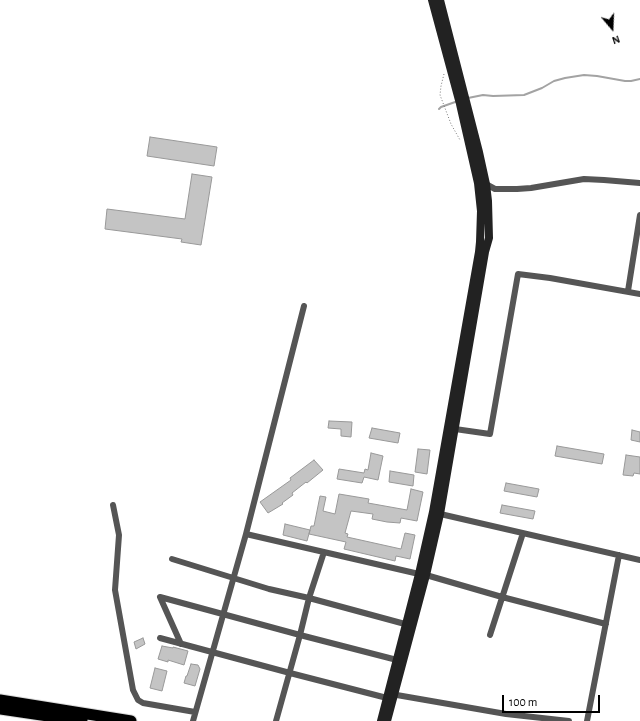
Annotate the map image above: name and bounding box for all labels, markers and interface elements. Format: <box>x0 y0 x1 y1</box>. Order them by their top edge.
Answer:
north arrow <box>592 8 632 48</box>
text: N <box>611 33 621 46</box>
scale bar <box>504 687 602 713</box>
text: 100 m <box>509 696 537 708</box>

